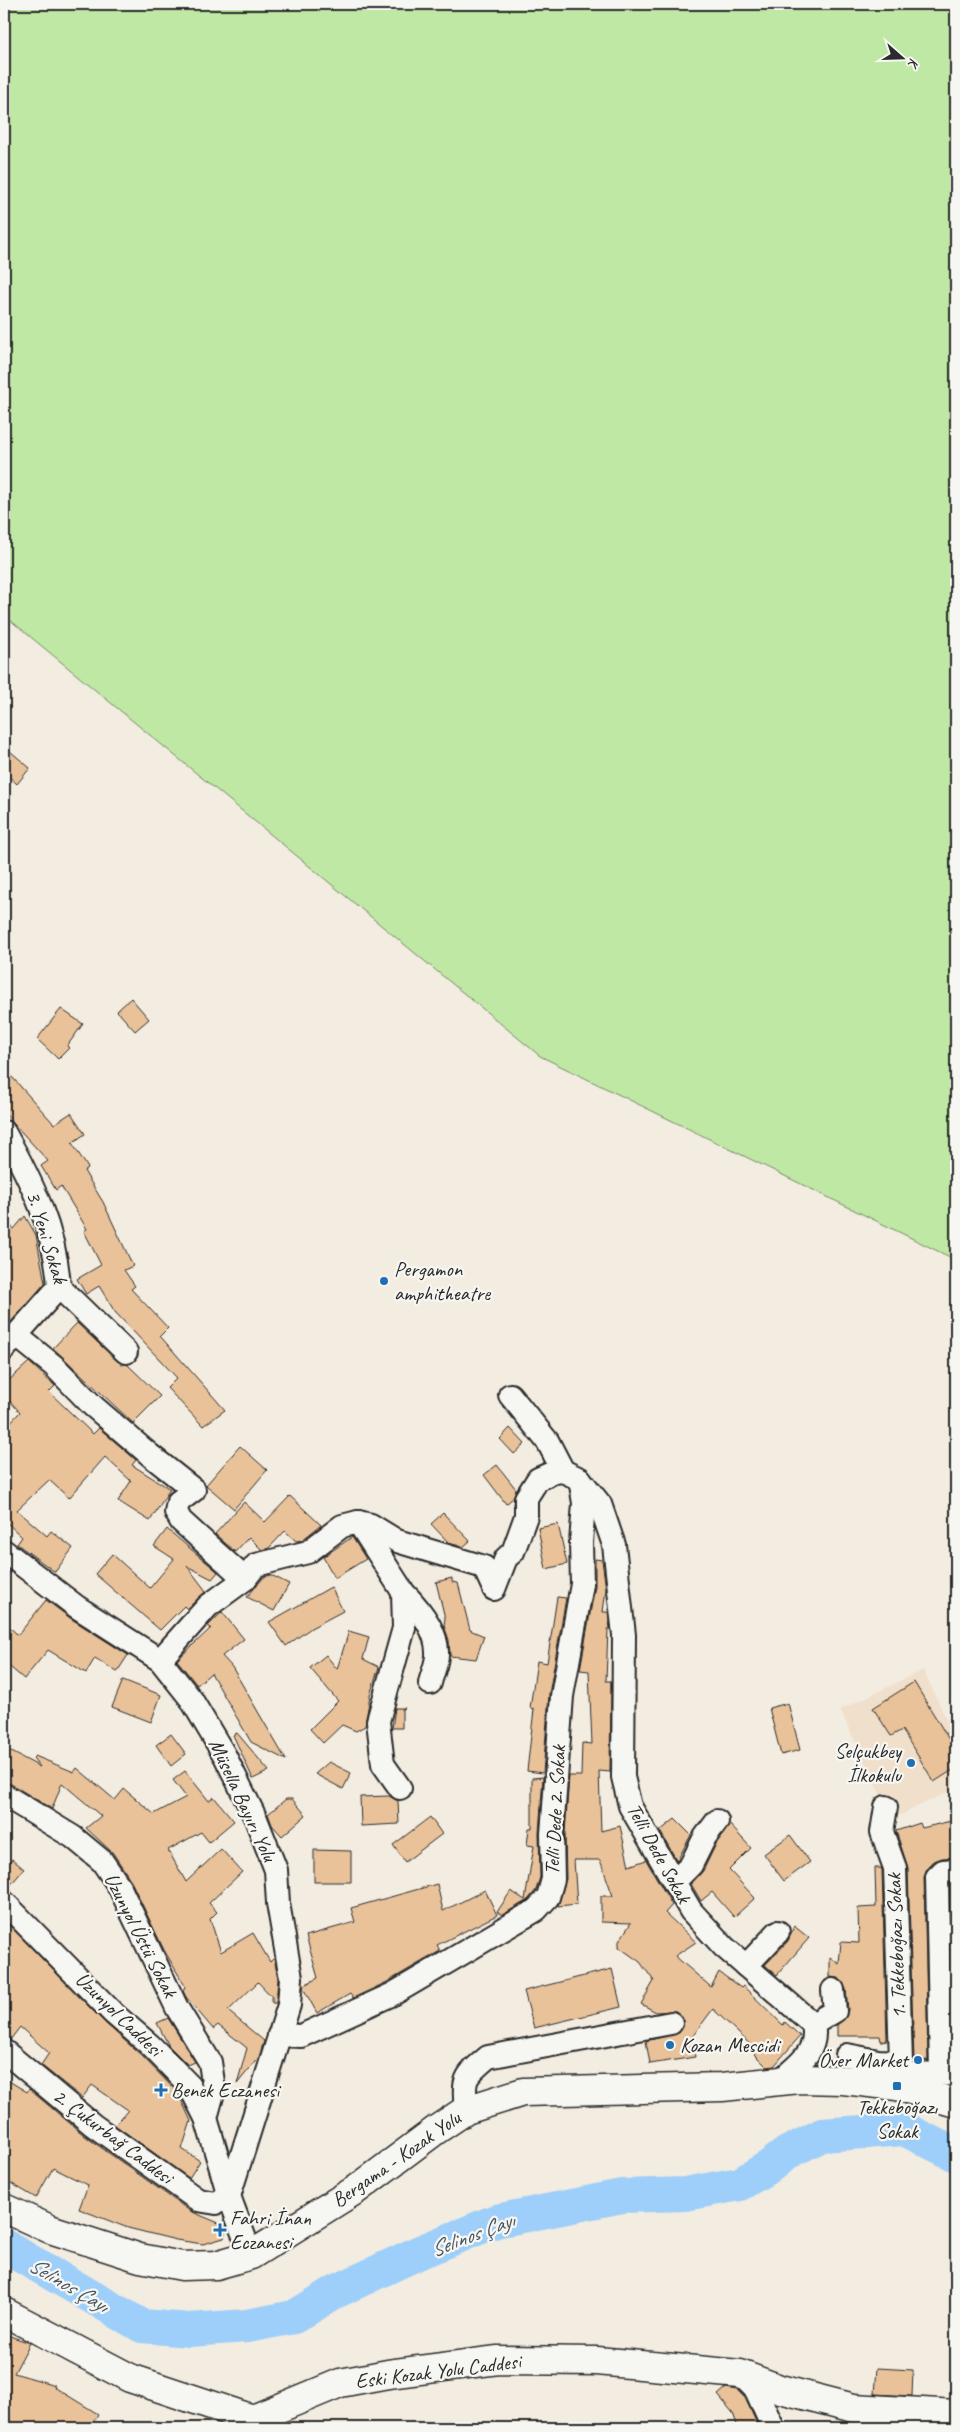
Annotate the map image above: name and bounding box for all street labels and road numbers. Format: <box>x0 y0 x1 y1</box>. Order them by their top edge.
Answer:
street label: 3. Yeni Sokak <box>21 1188 74 1288</box>
street label: Müsella Bayırı Yolu <box>203 1734 283 1867</box>
street label: Telli Dede 2. Sokak <box>539 1743 571 1876</box>
street label: Telli Dede Sokak <box>621 1798 698 1909</box>
street label: Uzunyol Üstü Sokak <box>99 1868 184 2003</box>
street label: 1. Tekkeboğazı Sokak <box>880 1872 912 2019</box>
street label: Uzunyol Caddesi <box>70 1966 170 2064</box>
street label: 2. Çukurbağ Caddesi <box>48 2082 181 2191</box>
street label: Bergama - Kozak Yolu <box>327 2104 466 2213</box>
street label: Eski Kozak Yolu Caddesi <box>354 2348 525 2394</box>

